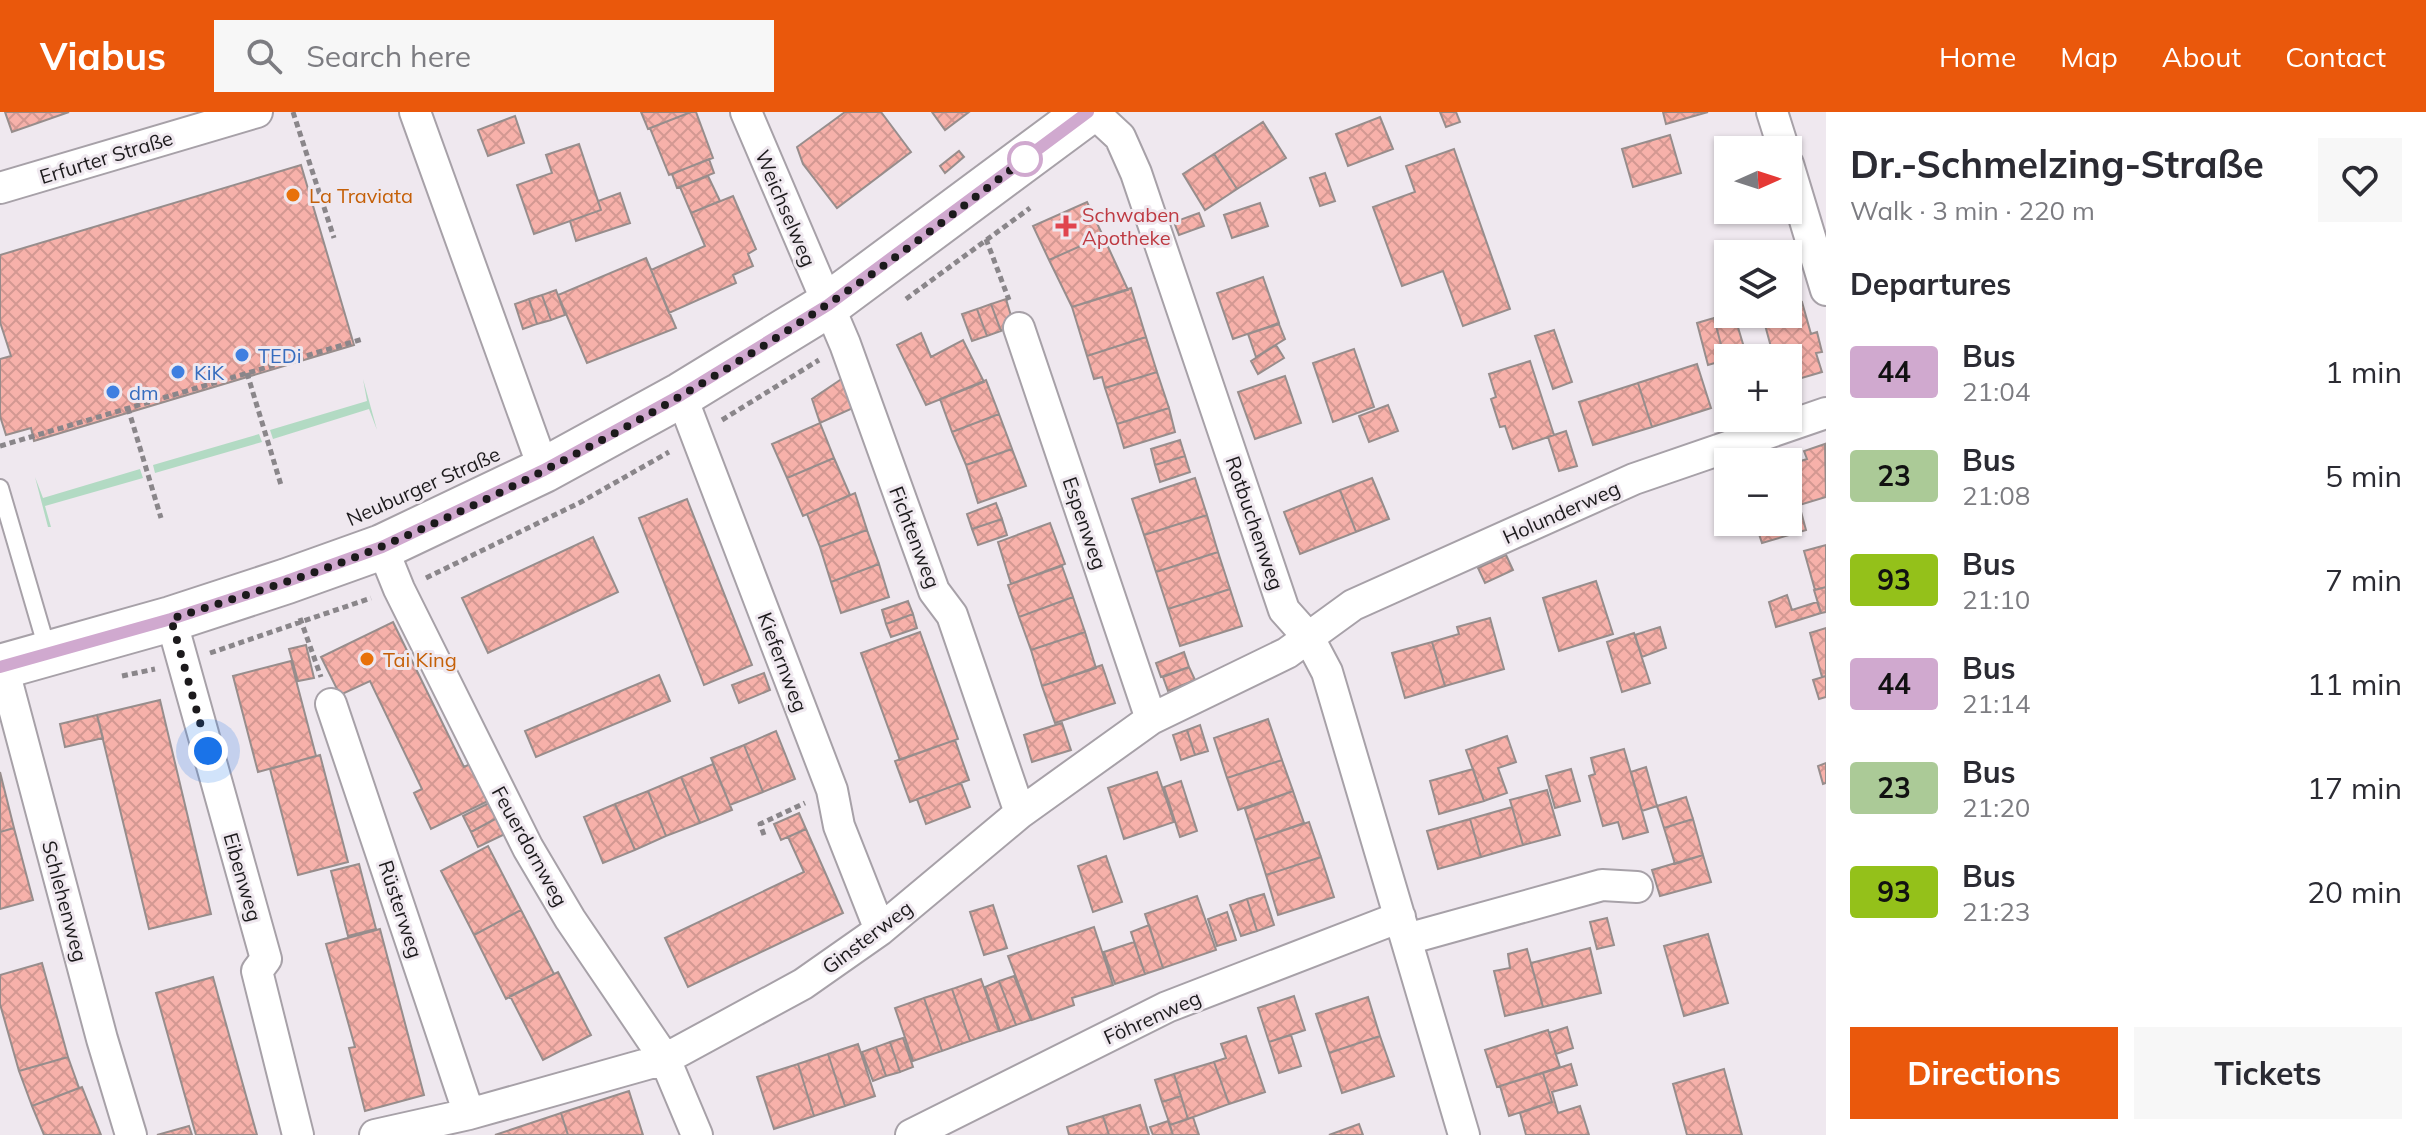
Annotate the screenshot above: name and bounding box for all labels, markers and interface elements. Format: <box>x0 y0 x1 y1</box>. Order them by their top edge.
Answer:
search box <box>214 20 774 92</box>
text: Viabus <box>40 32 166 80</box>
icon: search <box>242 34 286 78</box>
text: Search here <box>306 37 471 75</box>
text: Home <box>1939 39 2016 74</box>
text: Map <box>2060 39 2118 74</box>
text: About <box>2162 39 2241 74</box>
text: Contact <box>2285 39 2386 74</box>
street label: Erfurter Straße <box>36 125 176 189</box>
north arrow <box>1714 136 1802 224</box>
map controls <box>1714 136 1802 536</box>
button: heart <box>2318 138 2402 222</box>
text: Dr.-Schmelzing-Straße <box>1850 140 2264 188</box>
unlabelled marker <box>1008 142 1042 176</box>
street label: Weichselweg <box>750 146 822 270</box>
place label: La Traviata <box>309 183 413 208</box>
marker: La Traviata <box>284 186 302 204</box>
text: Walk · 3 min · 220 m <box>1850 194 2095 227</box>
place label: Schwaben Apotheke <box>1082 202 1180 250</box>
marker: Schwaben Apotheke <box>1057 217 1075 235</box>
button: layers <box>1714 240 1802 328</box>
text: Departures <box>1850 265 2011 303</box>
text: Bus <box>1962 337 2016 375</box>
place label: TEDi <box>258 343 302 368</box>
button: + <box>1714 344 1802 432</box>
marker: TEDi <box>233 346 251 364</box>
text: 1 min <box>2325 353 2402 391</box>
text: 44 <box>1877 354 1911 389</box>
place label: KiK <box>194 360 224 385</box>
marker: KiK <box>169 363 187 381</box>
text: 21:04 <box>1962 375 2030 408</box>
place label: dm <box>129 380 159 405</box>
marker: dm <box>104 383 122 401</box>
street label: Neuburger Straße <box>342 441 504 531</box>
text: Bus <box>1962 441 2016 479</box>
button: − <box>1714 448 1802 536</box>
street label: Rotbuchenweg <box>1220 453 1290 593</box>
text: 5 min <box>2325 457 2402 495</box>
text: 23 <box>1877 458 1911 493</box>
street label: Espenweg <box>1058 473 1112 573</box>
street label: Holunderweg <box>1499 475 1623 549</box>
text: 21:08 <box>1962 479 2030 512</box>
street label: Fichtenweg <box>884 482 946 592</box>
text: Bus <box>1962 545 2016 583</box>
text: 7 min <box>2325 561 2402 599</box>
text: 93 <box>1877 562 1911 597</box>
text: 21:10 <box>1962 583 2030 616</box>
street label: Kiefernweg <box>753 609 813 715</box>
place label: Tai King <box>383 647 457 672</box>
text: Bus <box>1962 649 2016 687</box>
marker: Tai King <box>358 650 376 668</box>
text: 11 min <box>2307 665 2402 703</box>
text: 44 <box>1877 666 1911 701</box>
text: 21:14 <box>1962 687 2030 720</box>
your location <box>188 731 228 771</box>
text: Bus <box>1962 753 2016 791</box>
text: 17 min <box>2307 769 2402 807</box>
text: 23 <box>1877 770 1911 805</box>
street label: Feuerdornweg <box>487 781 573 911</box>
text: 21:20 <box>1962 791 2030 824</box>
street label: Eibenweg <box>218 830 268 924</box>
street label: Schlehenweg <box>37 838 93 964</box>
street label: Rüsterweg <box>374 857 428 961</box>
text: Bus <box>1962 857 2016 895</box>
text: 20 min <box>2307 873 2402 911</box>
text: 93 <box>1877 874 1911 909</box>
street label: Ginsterweg <box>817 895 917 979</box>
text: 21:23 <box>1962 895 2030 928</box>
street label: Föhrenweg <box>1099 984 1205 1050</box>
button: Directions <box>1850 1027 2118 1119</box>
button: Tickets <box>2134 1027 2402 1119</box>

